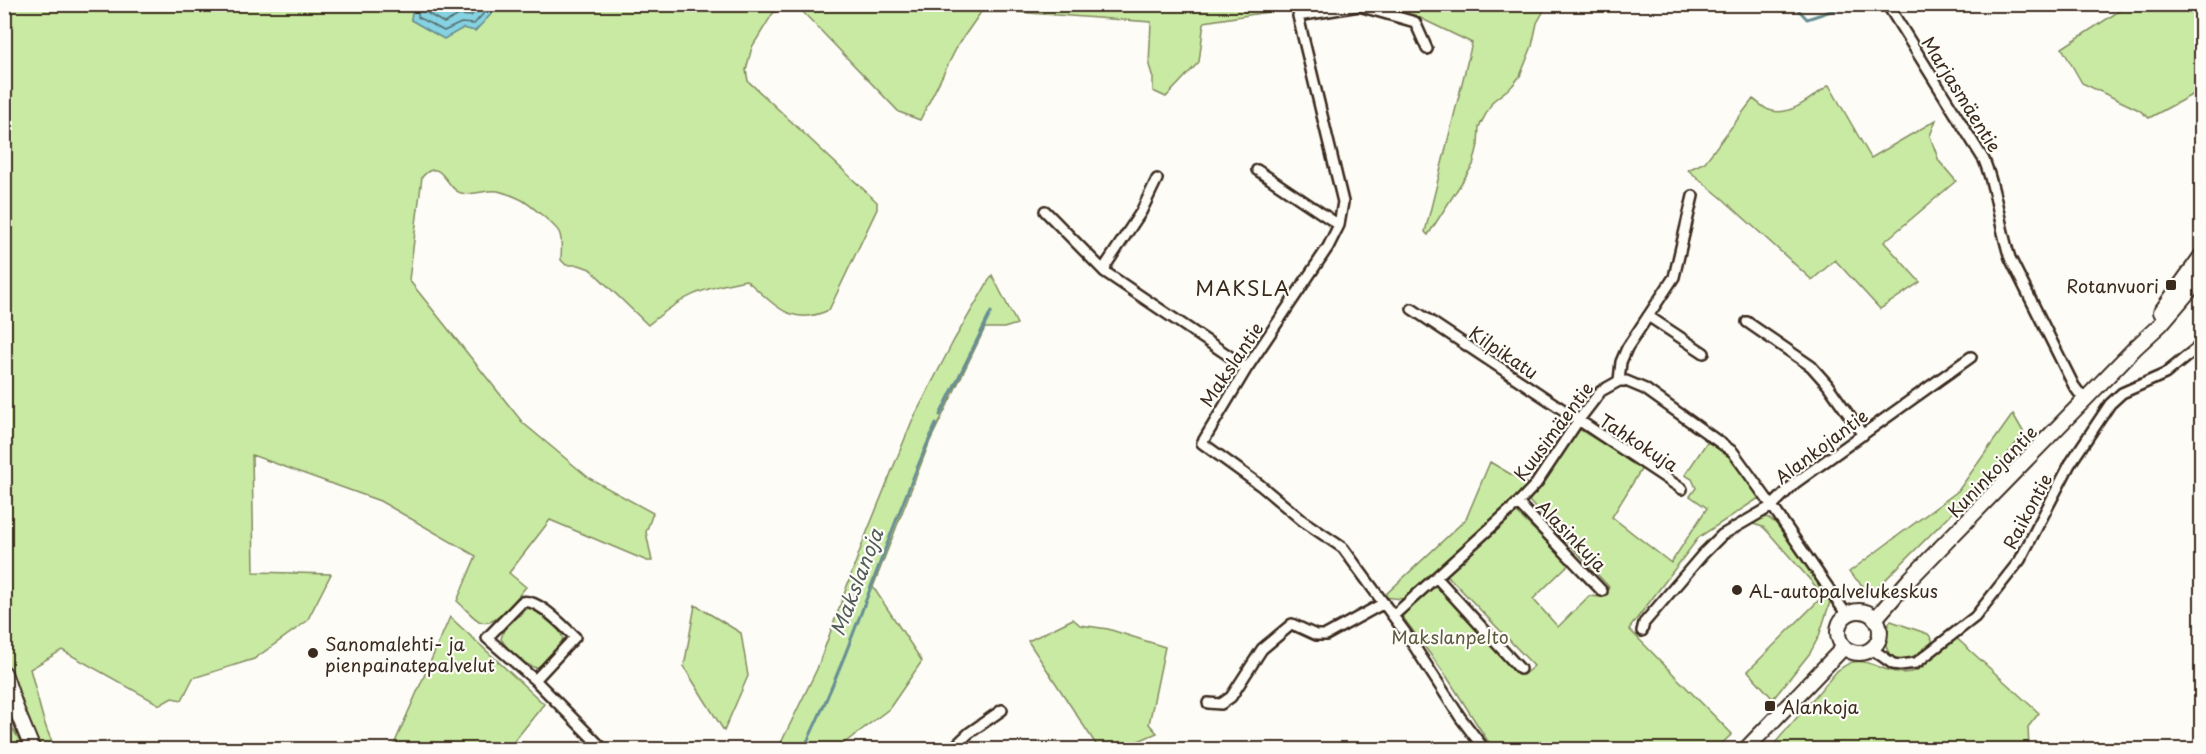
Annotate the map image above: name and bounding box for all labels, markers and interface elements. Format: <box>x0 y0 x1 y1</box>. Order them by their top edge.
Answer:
street label: Marjasmäentie <box>1916 31 2008 157</box>
place label: Rotanvuori <box>2066 272 2159 299</box>
district label: MAKSLA <box>1195 273 1291 303</box>
marker: Rotanvuori <box>2164 278 2178 292</box>
street label: Makslantie <box>1193 316 1269 412</box>
street label: Kilpikatu <box>1464 319 1544 385</box>
street label: Kuusimäentie <box>1507 376 1599 486</box>
street label: Alankojantie <box>1769 402 1873 490</box>
street label: Tahkokuja <box>1594 406 1684 478</box>
street label: Kuninkojantie <box>1941 419 2043 523</box>
street label: Raikontie <box>1996 468 2058 554</box>
street label: Alasinkuja <box>1531 493 1614 578</box>
water label: Makslanoja <box>822 524 890 640</box>
place label: AL-autopalvelukeskus <box>1749 577 1938 604</box>
marker: AL-autopalvelukeskus <box>1730 583 1744 597</box>
park label: Makslanpelto <box>1391 623 1509 650</box>
place label: Sanomalehti- ja pienpainatepalvelut <box>325 630 495 678</box>
marker: Sanomalehti- ja pienpainatepalvelut <box>306 646 320 660</box>
place label: Alankoja <box>1782 693 1859 720</box>
marker: Alankoja <box>1763 699 1777 713</box>

